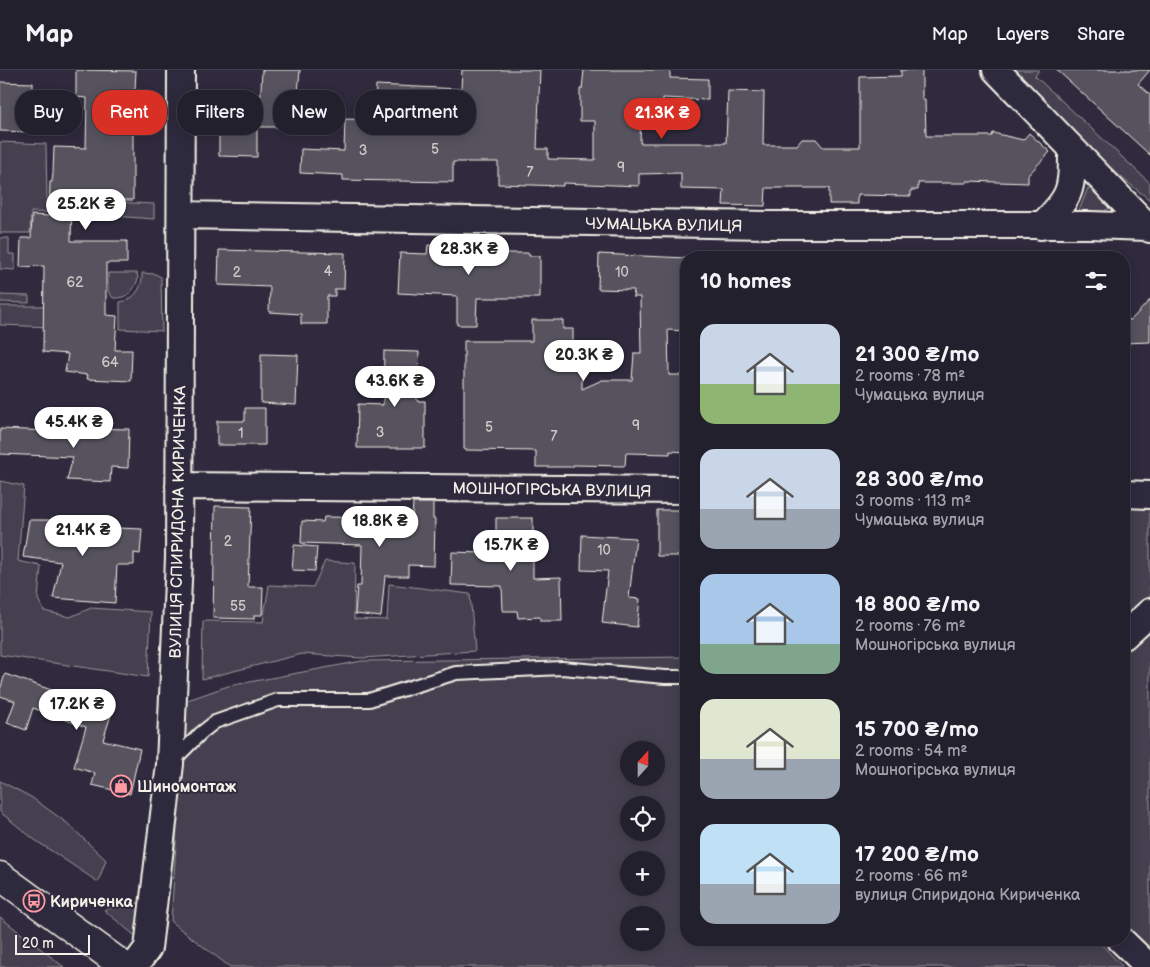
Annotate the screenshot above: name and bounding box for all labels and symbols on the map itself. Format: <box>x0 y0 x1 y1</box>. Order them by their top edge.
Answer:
pin: 21.3K ₴ <box>616 98 708 140</box>
house number: 5 <box>431 141 439 158</box>
house number: 3 <box>359 142 367 159</box>
house number: 9 <box>617 159 625 176</box>
house number: 7 <box>527 164 534 181</box>
pin: 25.2K ₴ <box>40 189 132 231</box>
street label: ЧУМАЦЬКА ВУЛИЦЯ <box>585 215 743 236</box>
pin: 28.3K ₴ <box>423 234 515 276</box>
house number: 4 <box>324 263 333 280</box>
house number: 2 <box>233 264 242 281</box>
house number: 10 <box>615 264 629 281</box>
house number: 62 <box>67 274 84 291</box>
pin: 20.3K ₴ <box>538 340 630 382</box>
house number: 64 <box>101 354 119 371</box>
pin: 43.6K ₴ <box>349 366 441 408</box>
street label: ВУЛИЦЯ СПИРИДОНА КИРИЧЕНКА <box>167 385 190 658</box>
pin: 45.4K ₴ <box>28 406 120 449</box>
house number: 9 <box>632 417 640 434</box>
house number: 5 <box>485 419 493 436</box>
house number: 3 <box>376 424 384 441</box>
house number: 1 <box>238 425 244 442</box>
house number: 7 <box>551 428 558 445</box>
street label: МОШНОГІРСЬКА ВУЛИЦЯ <box>452 479 652 502</box>
pin: 18.8K ₴ <box>334 506 426 548</box>
pin: 21.4K ₴ <box>37 514 129 557</box>
pin: 15.7K ₴ <box>465 530 557 572</box>
house number: 2 <box>224 533 233 550</box>
house number: 10 <box>597 542 611 559</box>
house number: 55 <box>230 598 246 615</box>
pin: 17.2K ₴ <box>31 688 123 731</box>
north arrow <box>620 741 665 786</box>
shop icon: Шиномонтаж <box>109 774 133 798</box>
place label: Шиномонтаж <box>137 778 237 797</box>
bus stop icon: Кириченка <box>22 889 46 913</box>
place label: Кириченка <box>50 893 134 912</box>
scale bar <box>15 932 90 955</box>

